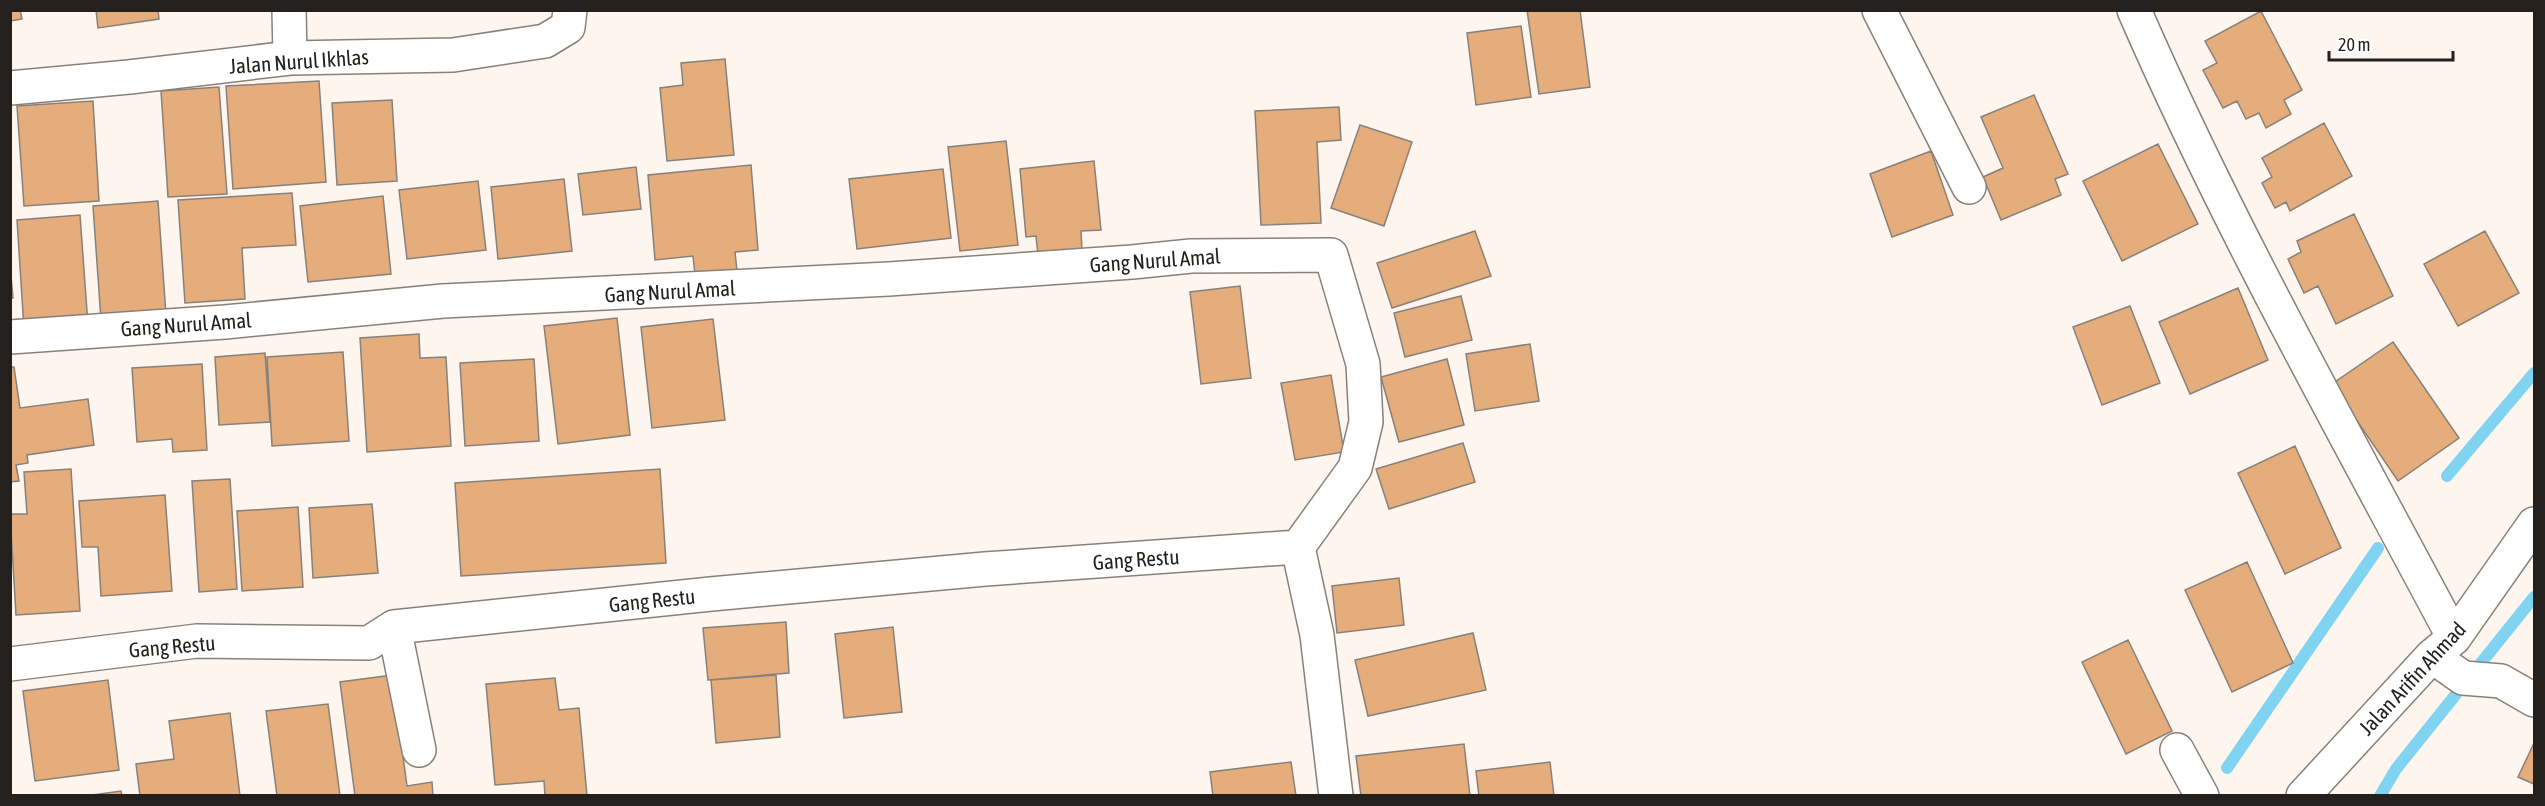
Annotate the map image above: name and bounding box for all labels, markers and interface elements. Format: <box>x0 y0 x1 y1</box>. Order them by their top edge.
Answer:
scale bar <box>2329 24 2454 62</box>
text: 20 m <box>2338 34 2370 55</box>
street label: Jalan Nurul Ikhlas <box>228 44 370 78</box>
street label: Gang Nurul Amal <box>1089 243 1222 277</box>
street label: Gang Nurul Amal <box>604 276 736 306</box>
street label: Gang Nurul Amal <box>120 307 253 341</box>
street label: Gang Restu <box>1092 544 1180 574</box>
street label: Gang Restu <box>608 584 696 616</box>
street label: Jalan Arifin Ahmad <box>2354 617 2470 739</box>
street label: Gang Restu <box>128 630 216 662</box>

